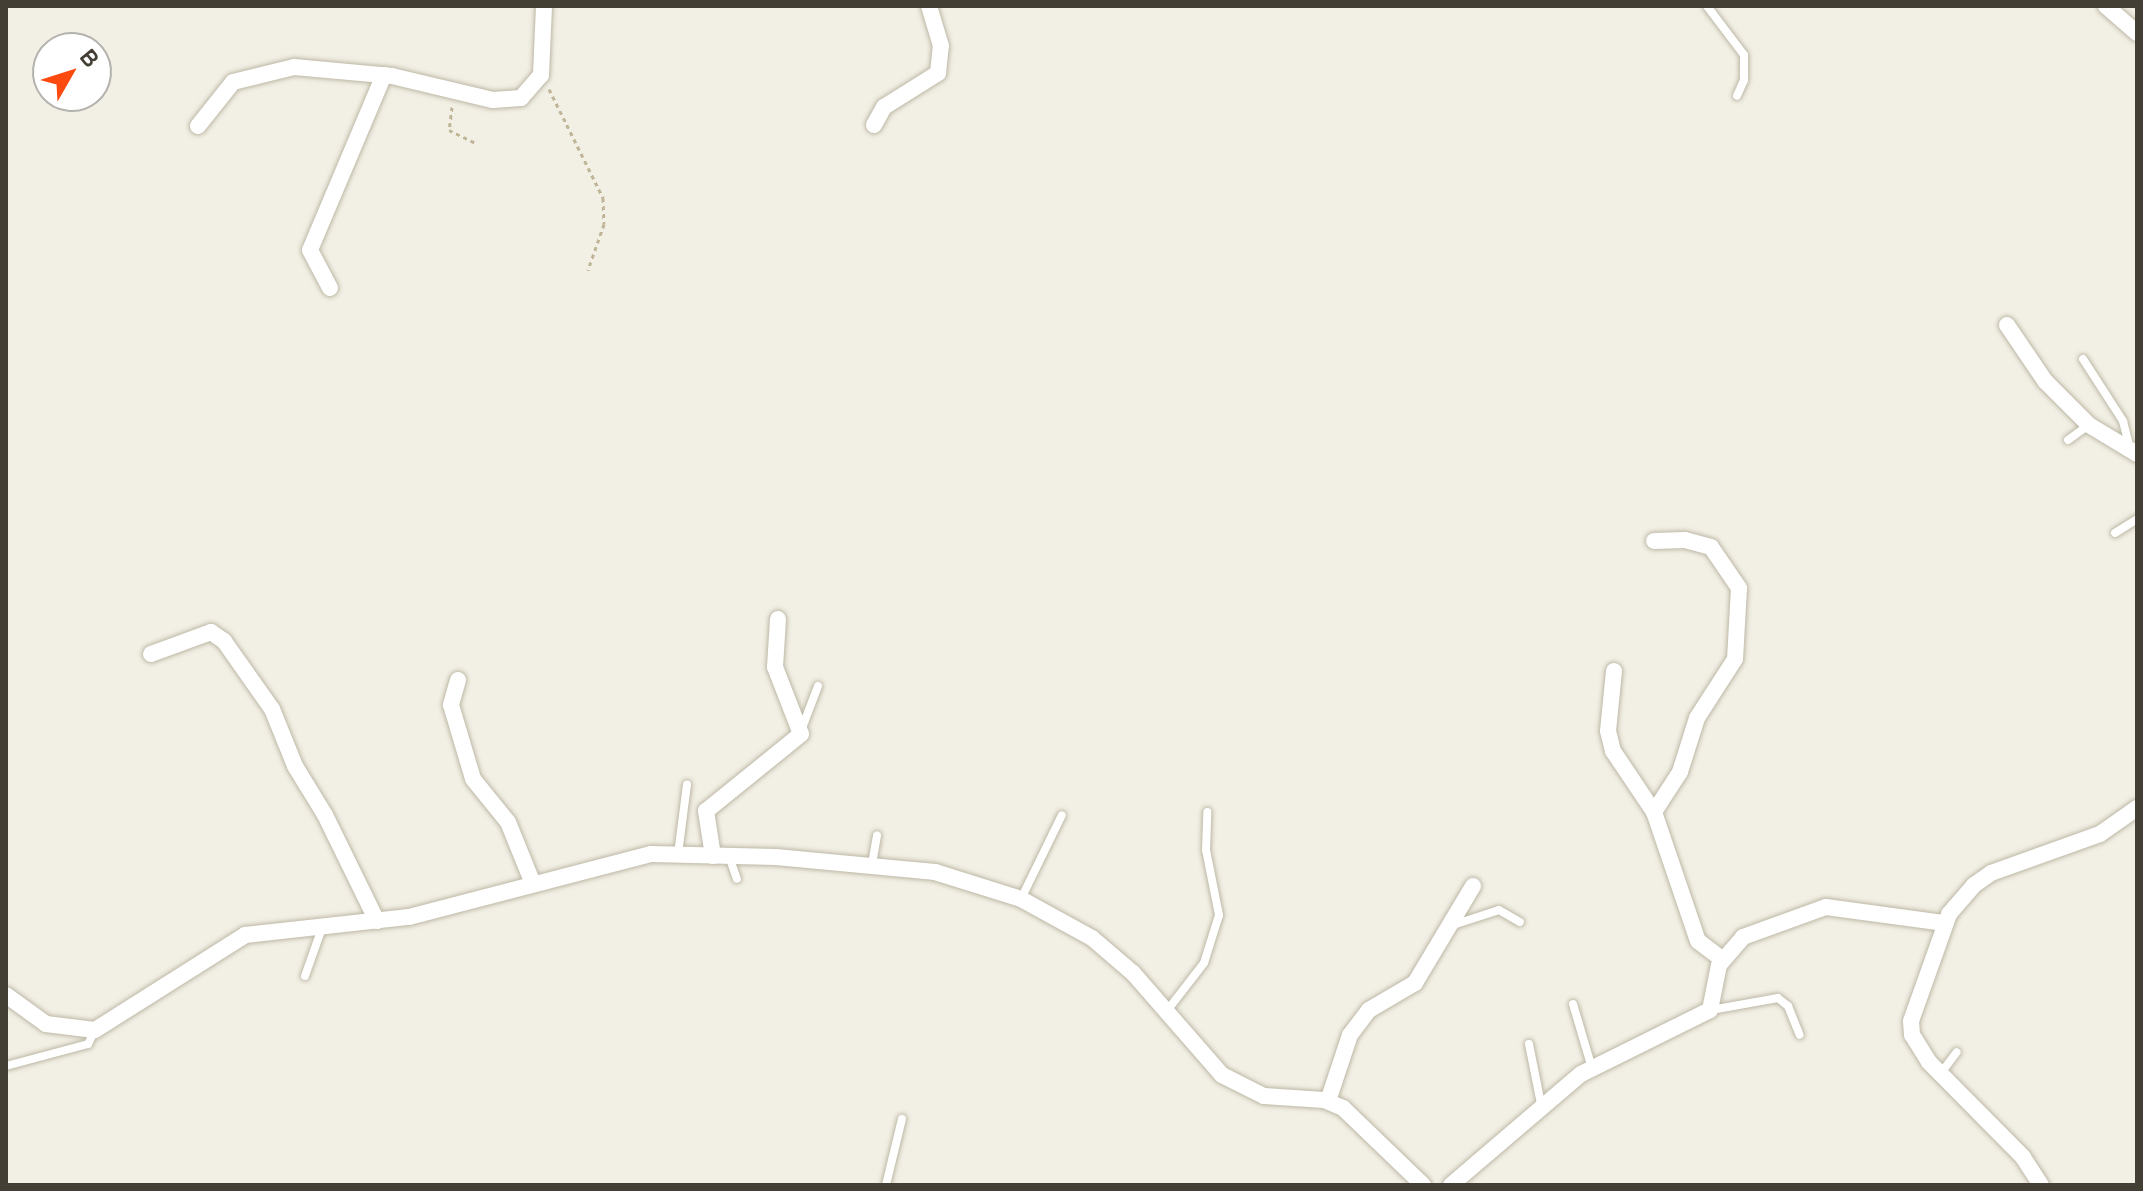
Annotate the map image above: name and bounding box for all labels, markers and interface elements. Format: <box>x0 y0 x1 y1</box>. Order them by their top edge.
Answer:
north arrow <box>32 32 112 112</box>
text: B <box>74 44 104 72</box>

